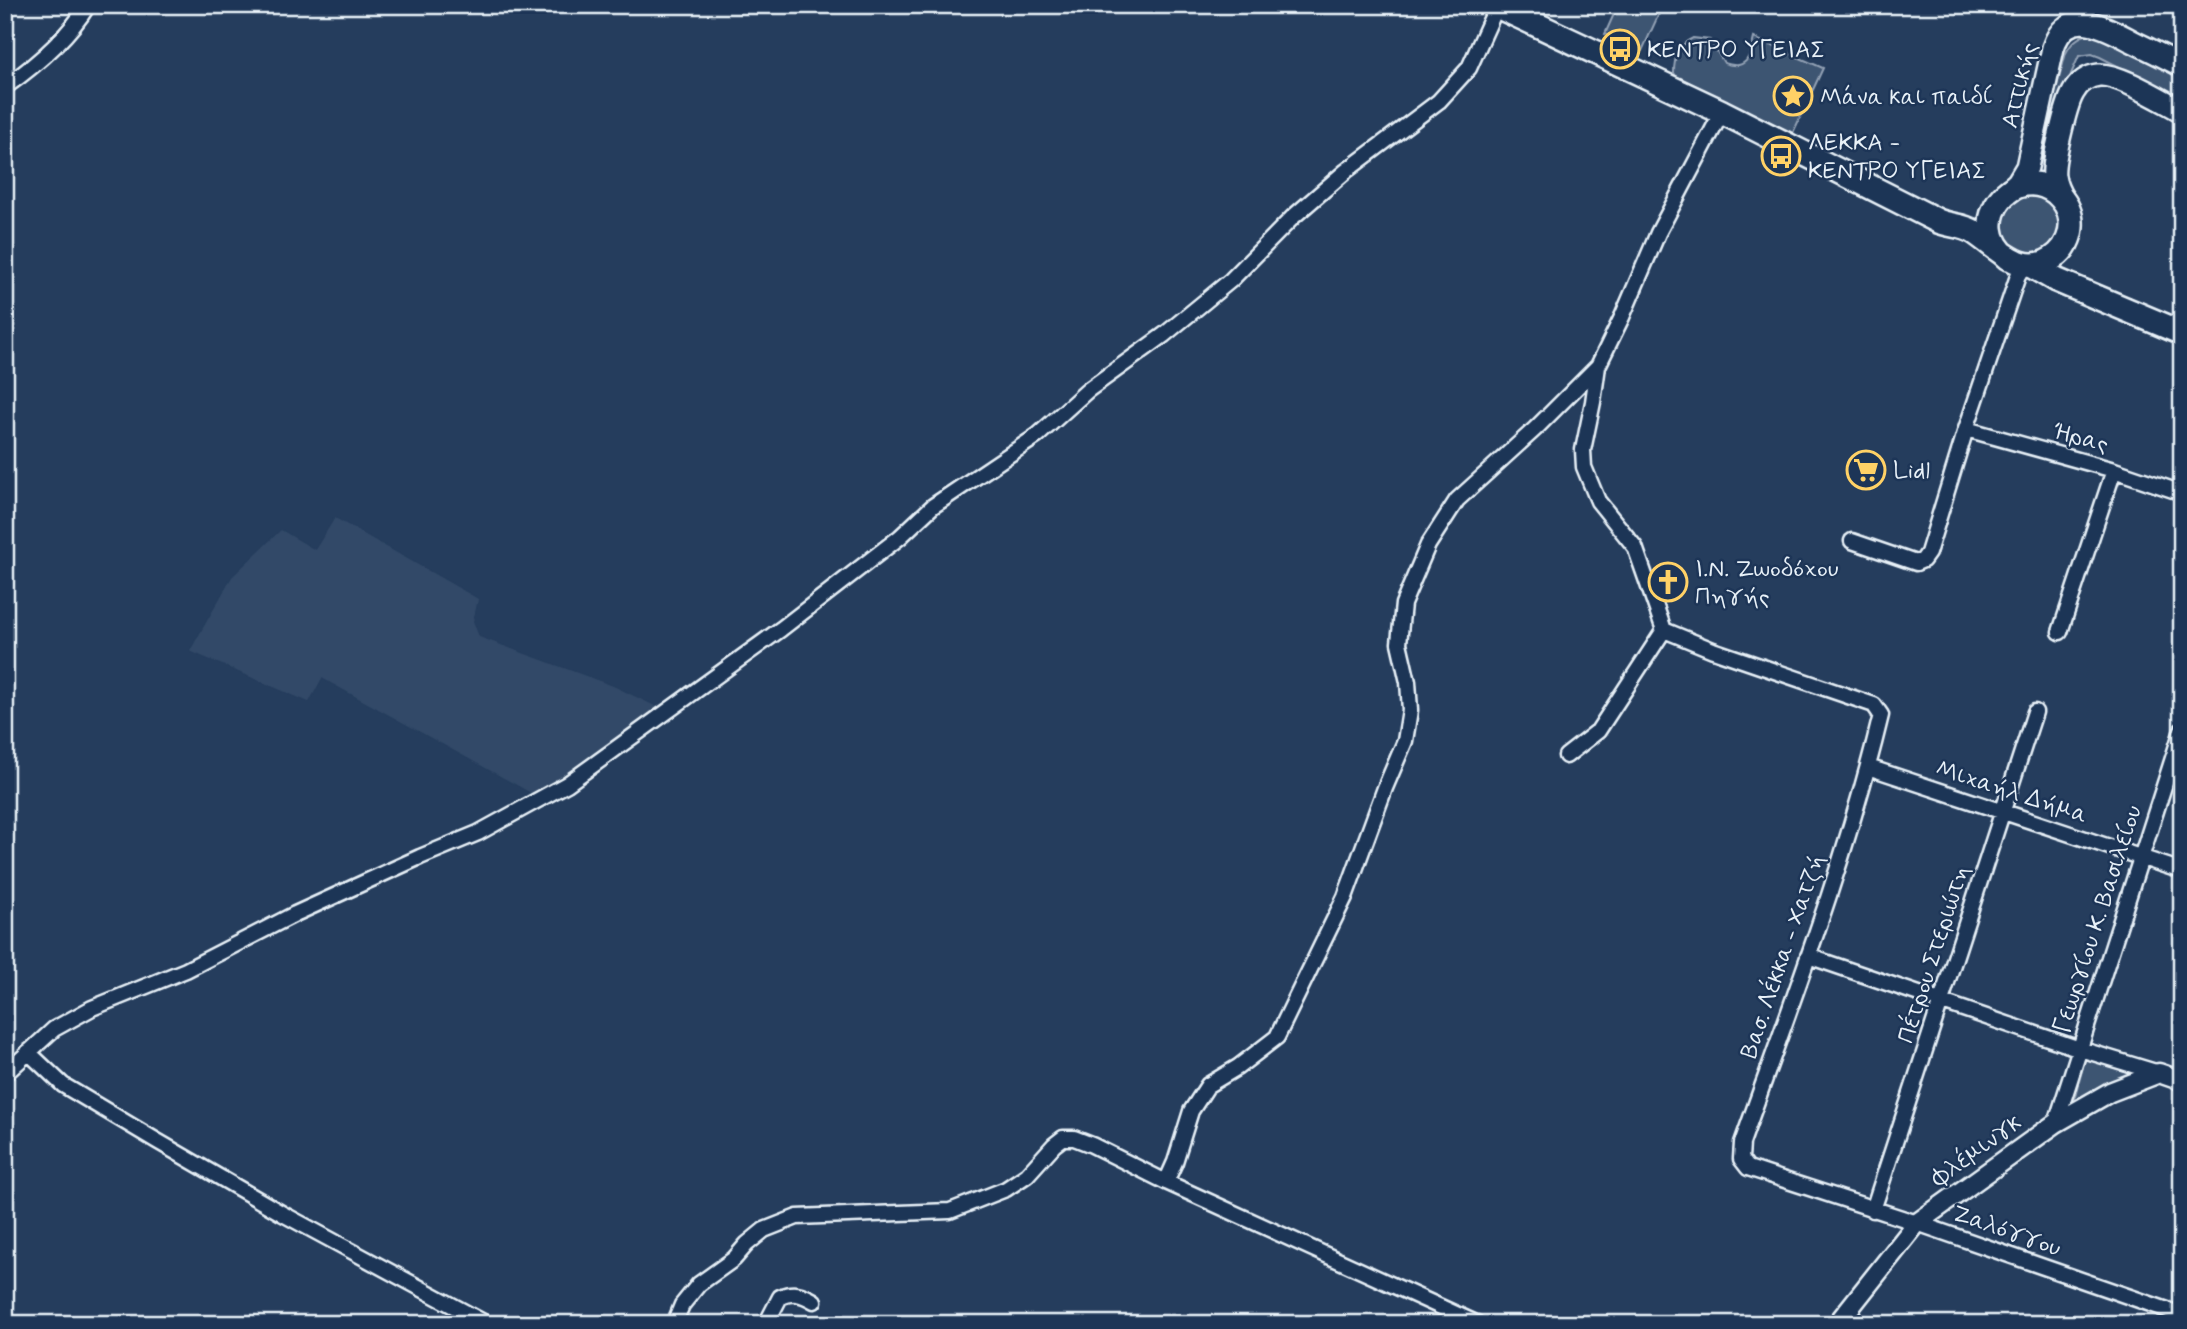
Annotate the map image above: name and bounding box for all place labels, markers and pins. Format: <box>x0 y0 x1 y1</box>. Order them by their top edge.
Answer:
bus stop icon: ΚΕΝΤΡΟ ΥΓΕΙΑΣ <box>1599 28 1641 70</box>
place label: ΚΕΝΤΡΟ ΥΓΕΙΑΣ <box>1647 35 1825 66</box>
place icon: Μάνα και παιδί <box>1772 75 1814 117</box>
place label: Μάνα και παιδί <box>1820 82 1992 113</box>
place label: ΛΕΚΚΑ - ΚΕΝΤΡΟ ΥΓΕΙΑΣ <box>1808 128 1986 187</box>
bus stop icon: ΛΕΚΚΑ - ΚΕΝΤΡΟ ΥΓΕΙΑΣ <box>1760 135 1802 177</box>
supermarket icon: Lidl <box>1845 449 1887 491</box>
place label: Lidl <box>1893 456 1930 487</box>
place label: Ι.Ν. Ζωοδόχου Πηγής <box>1695 554 1839 613</box>
church icon: Ι.Ν. Ζωοδόχου Πηγής <box>1647 561 1689 603</box>

